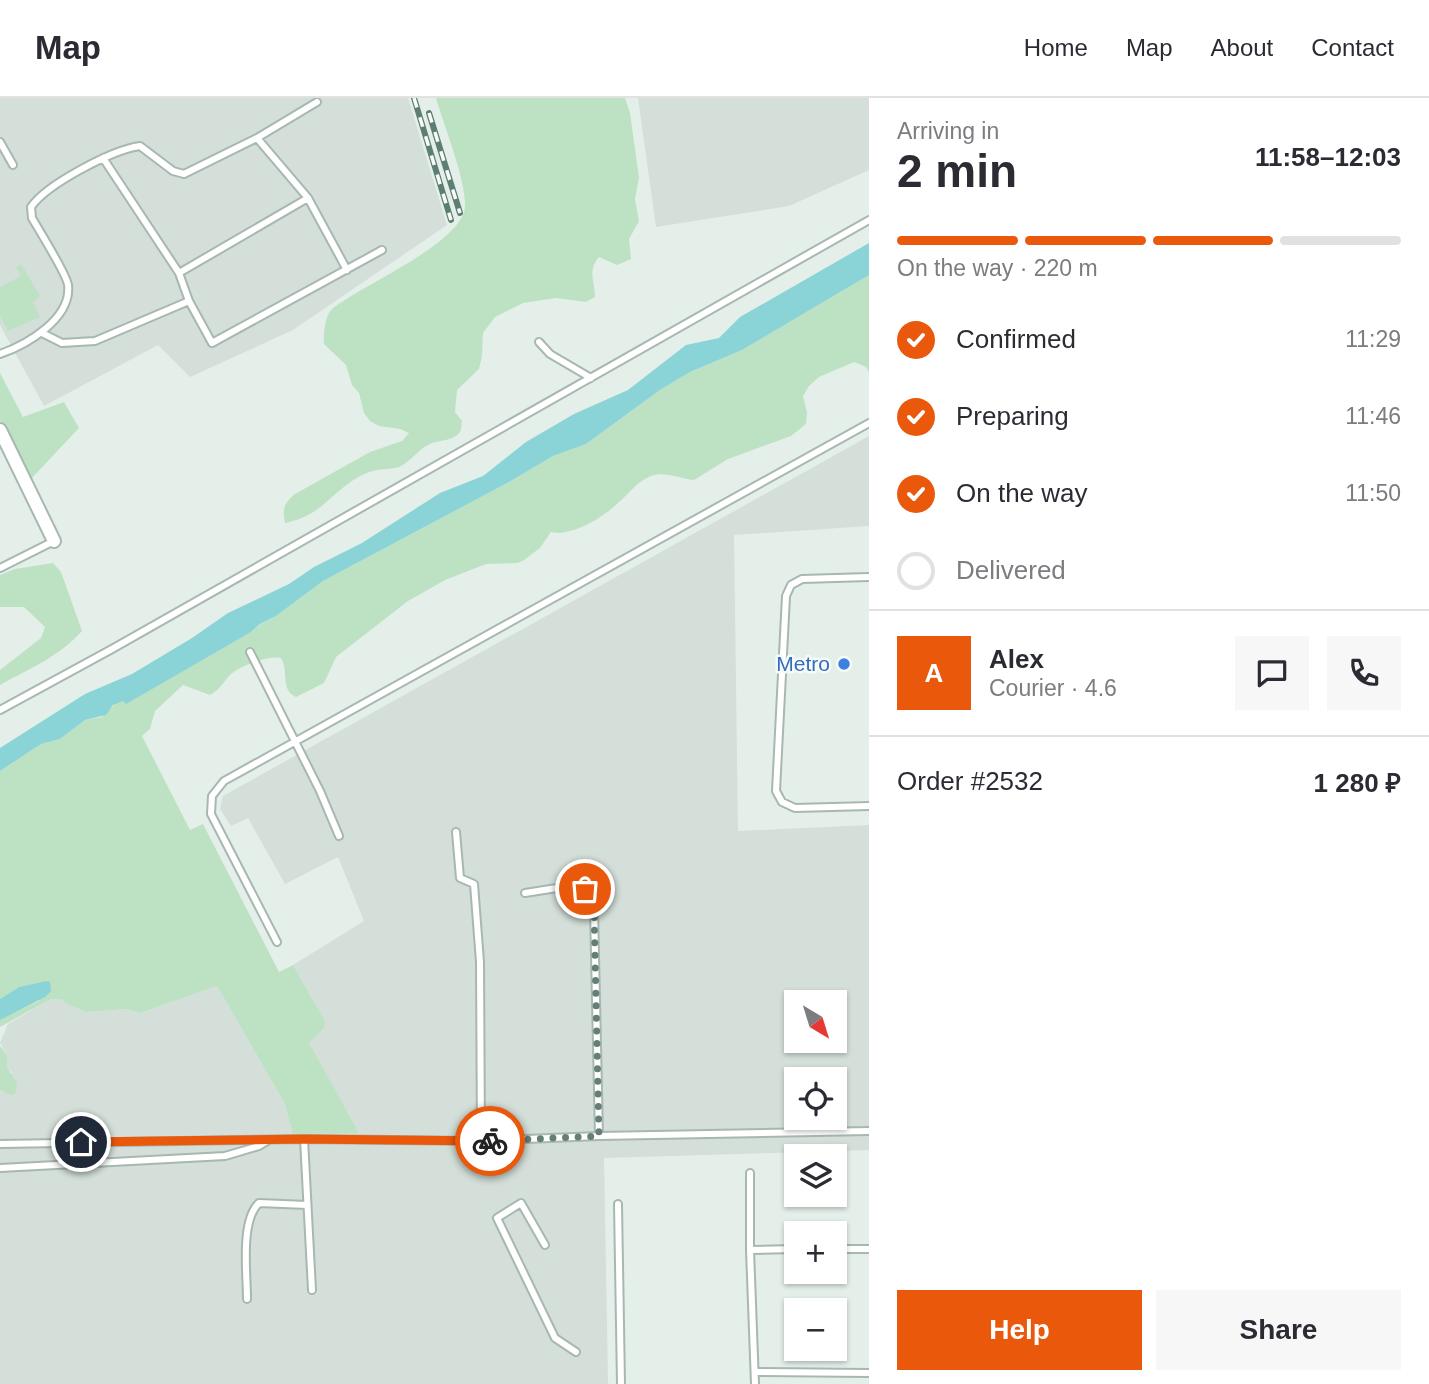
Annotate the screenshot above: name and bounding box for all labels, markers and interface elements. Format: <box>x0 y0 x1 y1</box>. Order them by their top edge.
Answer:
text: Map <box>35 29 101 66</box>
text: Home <box>1024 34 1088 61</box>
text: Map <box>1126 34 1173 61</box>
text: About <box>1211 34 1273 61</box>
text: Contact <box>1311 34 1394 61</box>
text: Arriving in <box>897 118 999 144</box>
text: 11:58–12:03 <box>1255 142 1401 172</box>
text: 2 min <box>897 145 1017 197</box>
text: On the way · 220 m <box>897 255 1098 281</box>
icon: check <box>897 321 935 359</box>
text: Confirmed <box>956 324 1076 354</box>
text: 11:29 <box>1345 326 1401 352</box>
icon: check <box>897 398 935 436</box>
text: Preparing <box>956 401 1069 431</box>
text: 11:46 <box>1345 403 1401 429</box>
icon: check <box>897 475 935 513</box>
text: On the way <box>956 478 1088 508</box>
text: 11:50 <box>1345 480 1401 506</box>
text: Delivered <box>956 555 1066 585</box>
button: chat <box>1235 636 1309 710</box>
button: phone <box>1327 636 1401 710</box>
text: Alex <box>989 644 1044 674</box>
place label: Metro <box>776 652 830 675</box>
marker: Metro <box>836 656 852 672</box>
text: A <box>925 658 943 688</box>
text: Courier · 4.6 <box>989 675 1117 701</box>
text: Order #2532 <box>897 766 1043 796</box>
text: 1 280 ₽ <box>1314 768 1401 798</box>
pin <box>555 859 615 919</box>
icon: bag <box>566 870 604 908</box>
north arrow <box>784 990 847 1054</box>
map controls <box>784 990 847 1361</box>
button: locate <box>784 1067 847 1130</box>
courier <box>455 1106 525 1176</box>
pin <box>51 1112 111 1172</box>
icon: bike <box>471 1122 509 1160</box>
icon: home <box>62 1123 100 1161</box>
button: layers <box>784 1144 847 1207</box>
button: + <box>784 1221 847 1284</box>
button: Help <box>897 1290 1142 1370</box>
button: Share <box>1156 1290 1401 1370</box>
button: − <box>784 1298 847 1361</box>

